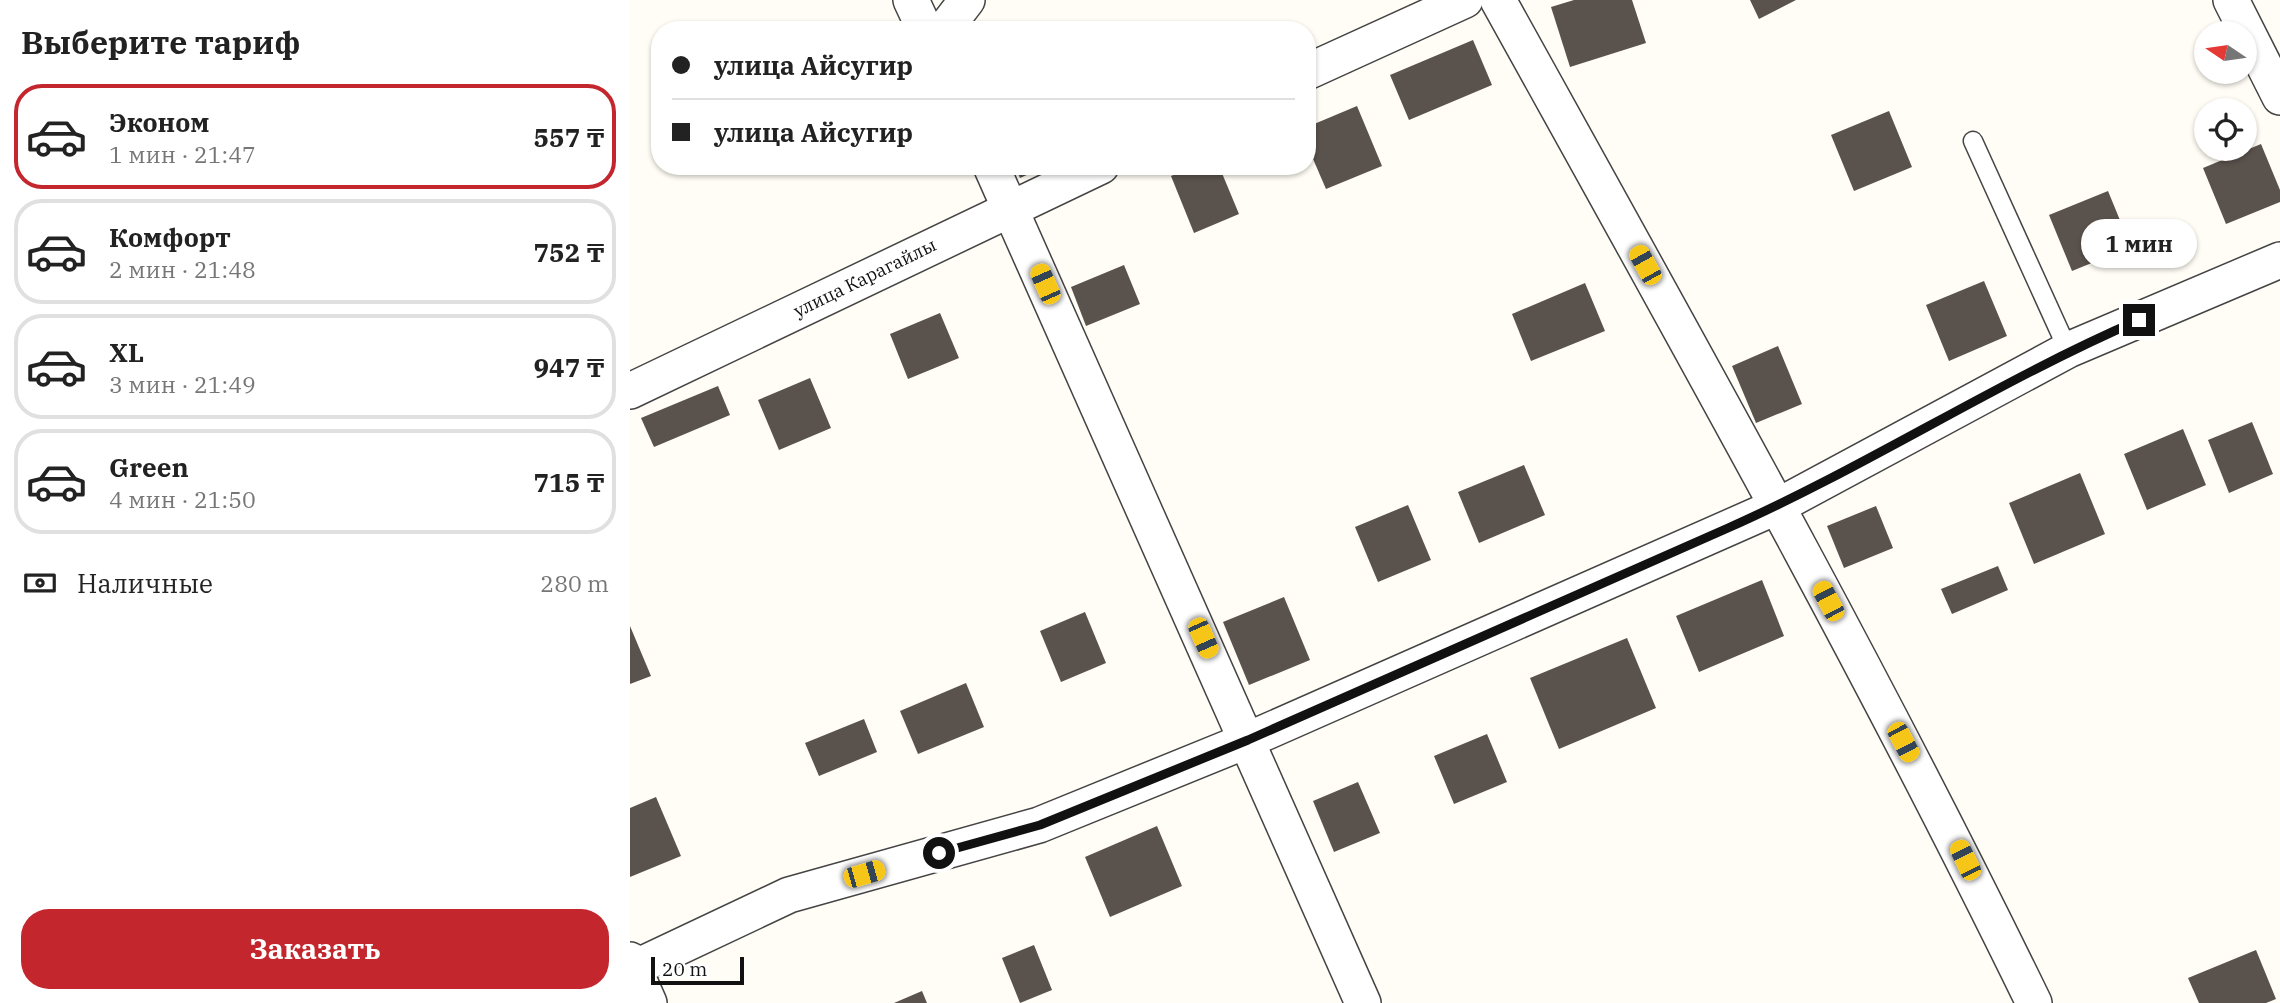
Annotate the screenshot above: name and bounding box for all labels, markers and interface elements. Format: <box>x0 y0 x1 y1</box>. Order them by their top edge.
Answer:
text: Выберите тариф <box>21 21 301 63</box>
north arrow <box>2194 21 2258 84</box>
map controls <box>2194 21 2257 161</box>
text: улица Айсугир <box>714 48 913 82</box>
button: locate <box>2194 98 2257 161</box>
icon: car <box>25 105 88 168</box>
text: Эконом <box>109 105 210 139</box>
text: улица Айсугир <box>714 115 913 149</box>
text: 557 ₸ <box>533 120 605 154</box>
text: 1 мин · 21:47 <box>109 139 256 169</box>
callout: 1 мин <box>2081 218 2197 268</box>
icon: car <box>25 220 88 283</box>
text: Комфорт <box>109 220 231 254</box>
text: 1 мин <box>2105 228 2173 258</box>
street label: улица Карагайлы <box>789 233 940 322</box>
text: 752 ₸ <box>533 235 605 269</box>
car <box>1626 242 1665 288</box>
text: 2 мин · 21:48 <box>109 254 256 284</box>
car <box>1027 261 1064 307</box>
route end <box>2123 304 2155 336</box>
icon: car <box>25 335 88 398</box>
text: XL <box>109 335 144 369</box>
text: 947 ₸ <box>533 350 605 384</box>
text: 3 мин · 21:49 <box>109 369 256 399</box>
icon: car <box>25 450 88 513</box>
text: Green <box>109 450 189 484</box>
text: 715 ₸ <box>533 465 605 499</box>
text: 4 мин · 21:50 <box>109 484 256 514</box>
icon: cash <box>21 564 59 602</box>
text: Наличные <box>77 566 213 600</box>
text: 280 m <box>540 568 609 598</box>
car <box>1809 578 1848 624</box>
car <box>1185 615 1222 661</box>
car <box>1884 719 1923 765</box>
route start <box>923 837 955 869</box>
car <box>1947 837 1984 883</box>
car <box>841 858 888 890</box>
button: Заказать <box>21 909 609 989</box>
scale bar <box>651 954 744 986</box>
text: 20 m <box>662 957 707 981</box>

